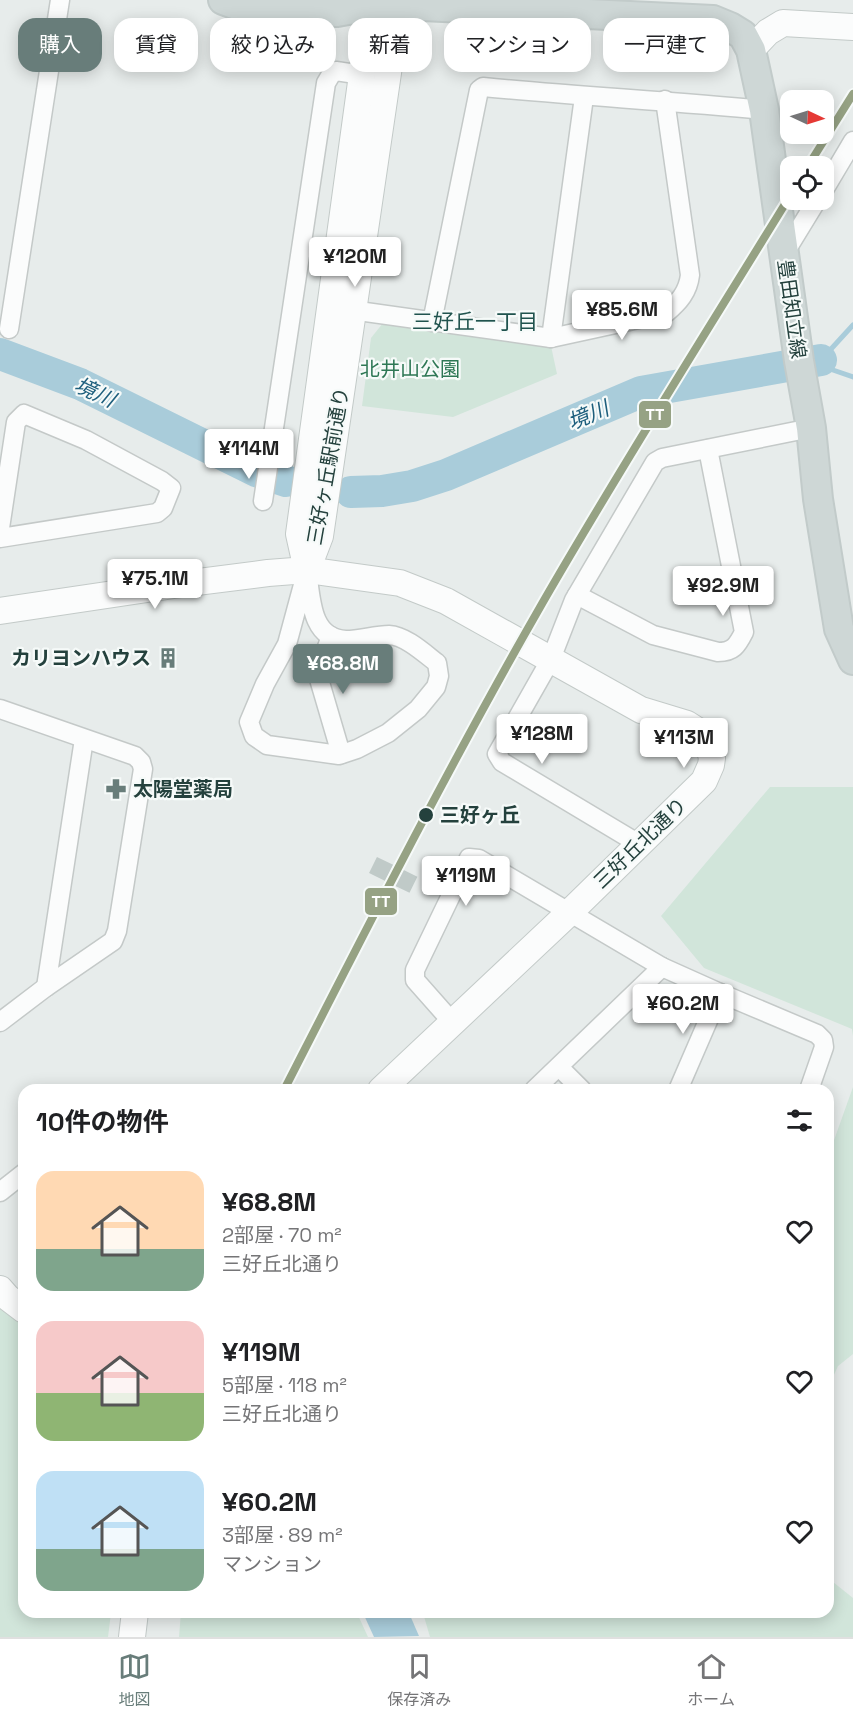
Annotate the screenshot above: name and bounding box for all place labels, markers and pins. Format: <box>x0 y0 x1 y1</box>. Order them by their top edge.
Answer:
pin: ¥120M <box>313 237 397 288</box>
pin: ¥85.6M <box>573 290 671 341</box>
pin: ¥114M <box>207 429 291 480</box>
pin: ¥75.1M <box>106 559 204 610</box>
pin: ¥92.9M <box>674 566 772 617</box>
pin: ¥68.8M <box>294 644 392 695</box>
place label: カリヨンハウス <box>11 645 151 671</box>
building icon: カリヨンハウス <box>156 646 180 670</box>
pin: ¥128M <box>500 714 584 765</box>
pin: ¥113M <box>642 718 726 769</box>
place label: 太陽堂薬局 <box>133 776 233 802</box>
pharmacy icon: 太陽堂薬局 <box>104 777 128 801</box>
place label: 三好ヶ丘 <box>440 802 520 828</box>
marker: 三好ヶ丘 <box>417 806 435 824</box>
pin: ¥119M <box>424 856 508 907</box>
pin: ¥60.2M <box>634 984 732 1035</box>

